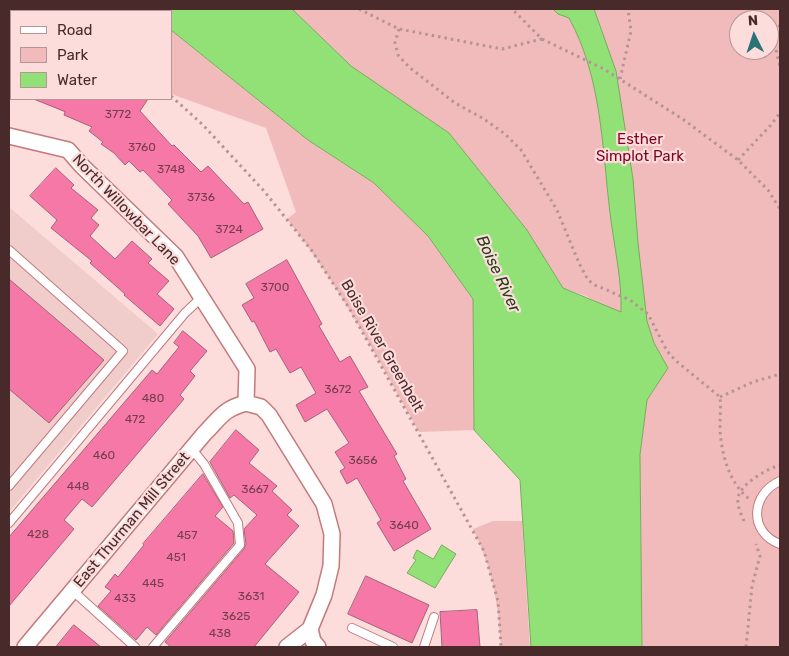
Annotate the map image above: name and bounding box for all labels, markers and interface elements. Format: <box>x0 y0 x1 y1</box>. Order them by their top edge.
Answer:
legend <box>10 10 172 100</box>
north arrow <box>729 10 779 60</box>
text: N <box>747 12 759 29</box>
text: Road <box>57 21 93 39</box>
text: Park <box>57 46 88 64</box>
text: Water <box>57 71 97 89</box>
house number: 3772 <box>105 108 131 122</box>
park label: Esther Simplot Park <box>596 131 684 166</box>
house number: 3760 <box>128 141 156 155</box>
street label: North Willowbar Lane <box>68 151 184 269</box>
house number: 3748 <box>157 163 185 177</box>
house number: 3736 <box>187 191 215 205</box>
house number: 3724 <box>215 223 243 237</box>
water label: Boise River <box>472 232 524 316</box>
street label: Boise River Greenbelt <box>337 277 427 415</box>
house number: 3700 <box>261 281 289 295</box>
house number: 3672 <box>324 383 352 397</box>
house number: 480 <box>142 392 164 406</box>
house number: 472 <box>125 413 145 427</box>
street label: East Thurman Mill Street <box>70 449 194 591</box>
house number: 460 <box>93 449 115 463</box>
house number: 3656 <box>349 454 377 468</box>
house number: 448 <box>67 480 89 494</box>
house number: 3667 <box>241 483 269 497</box>
house number: 3640 <box>389 519 419 533</box>
house number: 428 <box>27 528 49 542</box>
house number: 457 <box>177 529 197 543</box>
house number: 451 <box>166 551 186 565</box>
house number: 445 <box>142 577 164 591</box>
house number: 3631 <box>238 590 264 604</box>
house number: 433 <box>114 592 136 606</box>
house number: 3625 <box>222 610 250 624</box>
house number: 438 <box>209 627 231 641</box>

